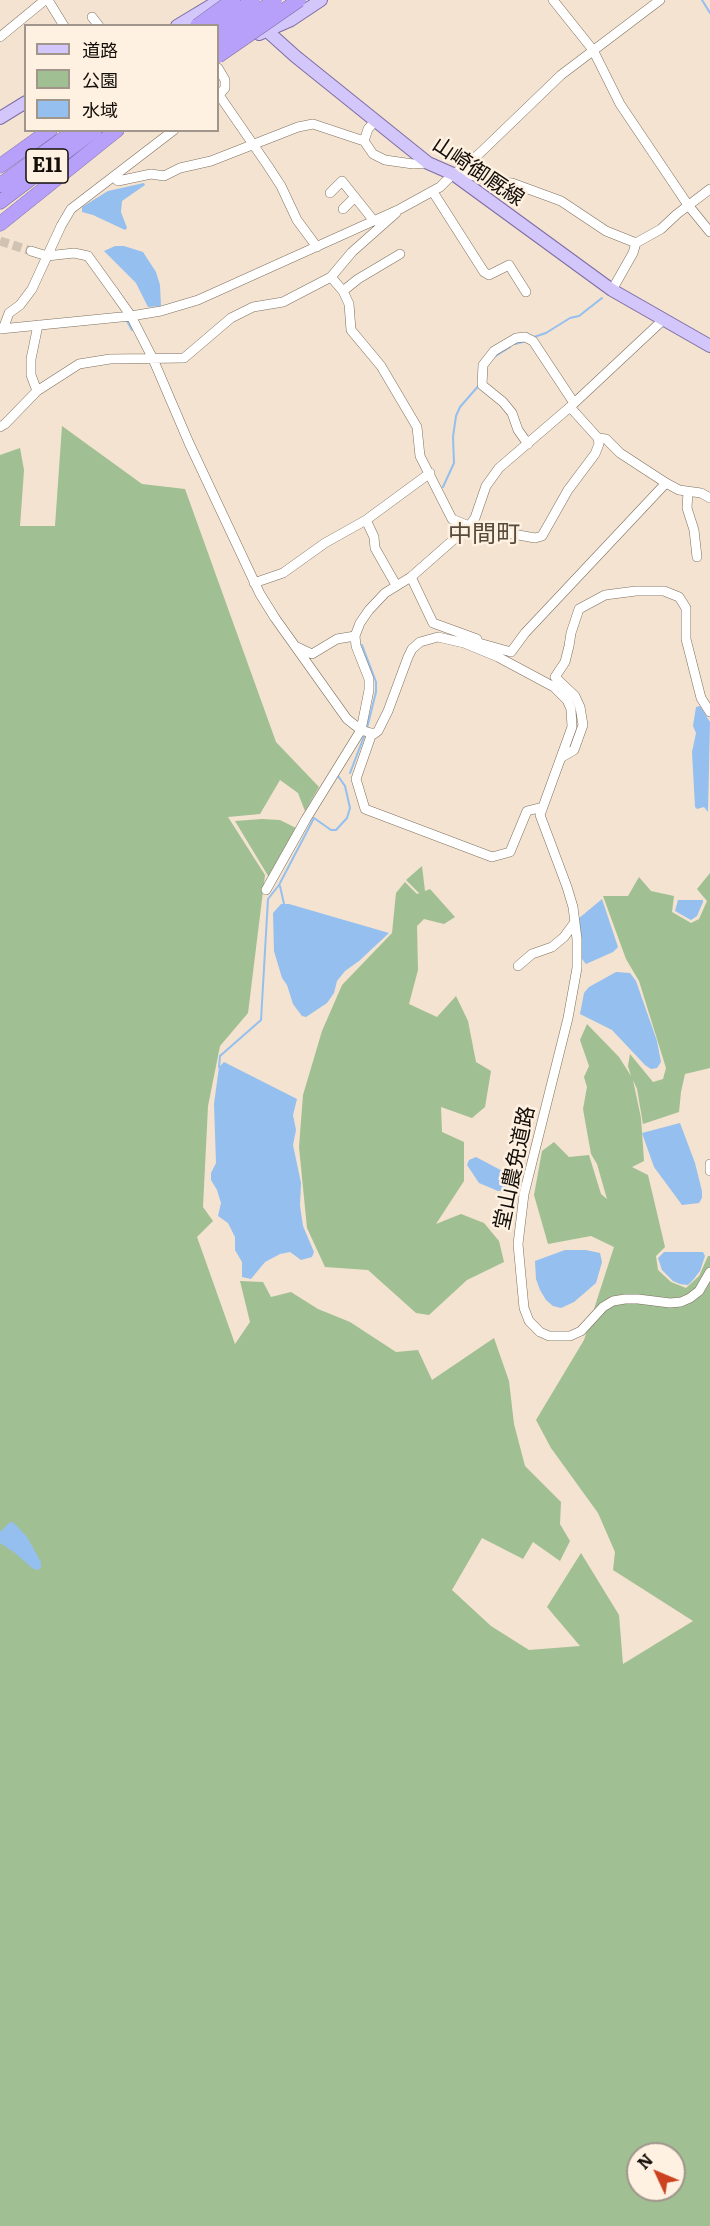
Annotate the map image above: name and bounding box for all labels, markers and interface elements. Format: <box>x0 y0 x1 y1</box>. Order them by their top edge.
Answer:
legend <box>24 24 219 132</box>
text: 道路 <box>82 36 118 63</box>
text: 公園 <box>82 66 118 93</box>
text: 水域 <box>82 96 118 123</box>
street label: 山崎御厩線 <box>427 132 529 212</box>
road number: E11 <box>26 149 68 183</box>
district label: 中間町 <box>448 521 520 549</box>
street label: 堂山農免道路 <box>490 1104 540 1232</box>
north arrow <box>626 2142 686 2202</box>
text: N <box>631 2148 658 2174</box>

